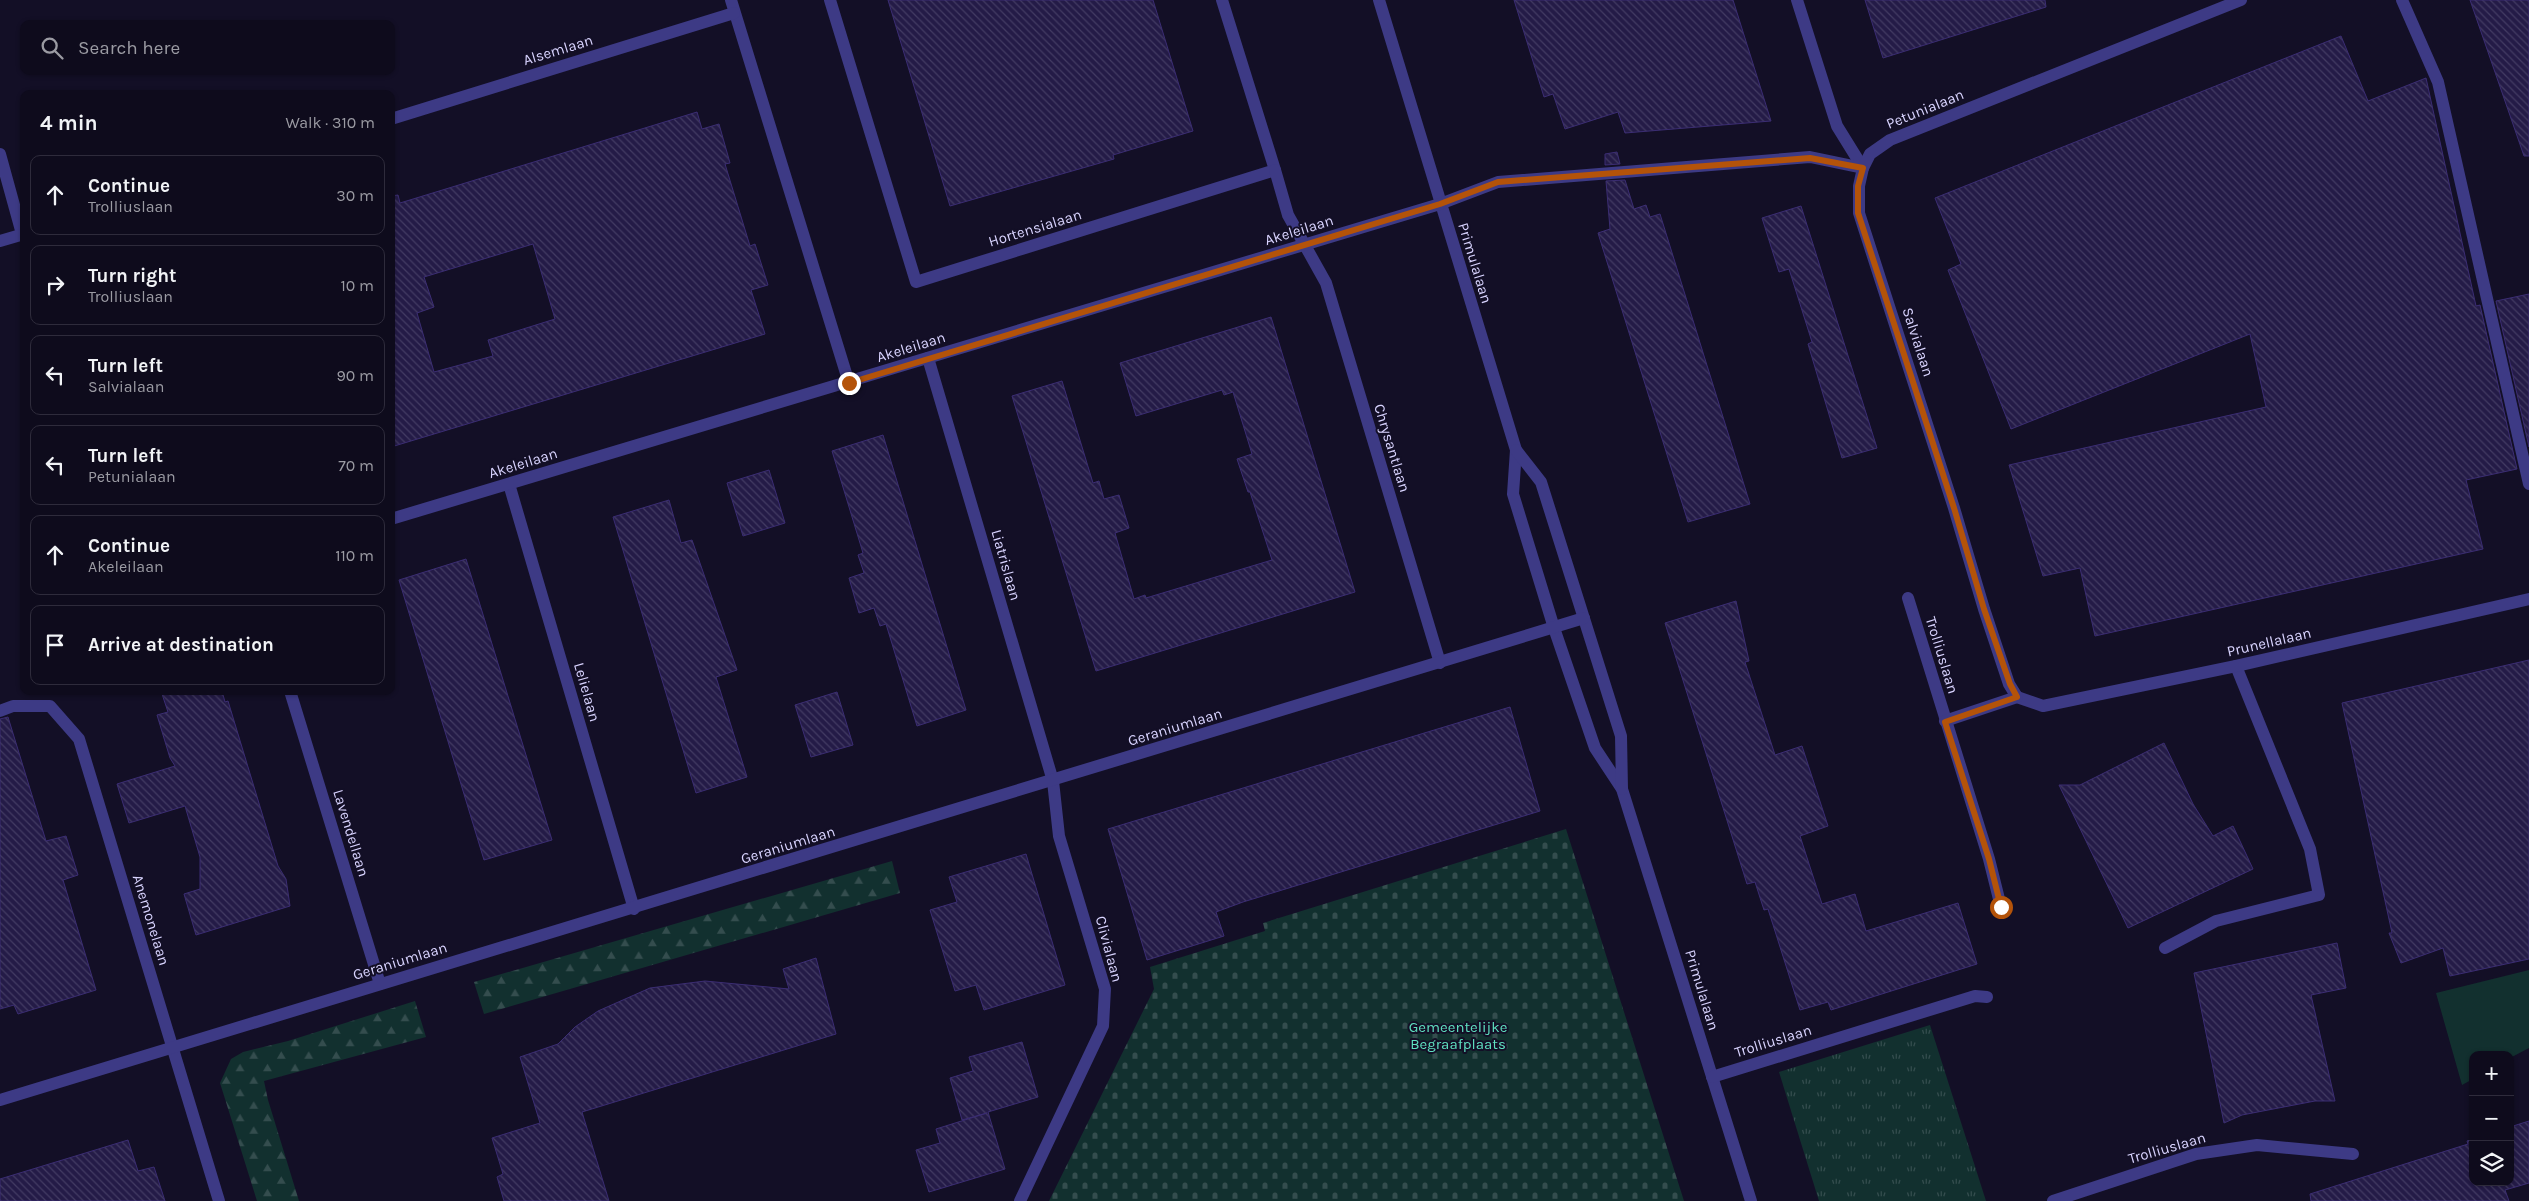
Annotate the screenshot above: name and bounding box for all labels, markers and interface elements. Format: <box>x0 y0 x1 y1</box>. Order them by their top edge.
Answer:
search box <box>20 20 395 75</box>
street label: Alsemlaan <box>521 31 595 69</box>
icon: search <box>38 34 66 62</box>
text: Search here <box>78 37 180 59</box>
street label: Petunialaan <box>1883 85 1967 133</box>
text: 4 min <box>40 111 98 135</box>
text: Walk · 310 m <box>285 113 375 132</box>
text: Continue <box>88 175 170 197</box>
icon: ahead <box>41 181 69 209</box>
text: 30 m <box>336 186 374 205</box>
text: Trolliuslaan <box>88 197 173 216</box>
street label: Hortensialaan <box>986 205 1084 251</box>
street label: Akeleilaan <box>1262 211 1336 249</box>
street label: Primulalaan <box>1454 220 1496 306</box>
text: Turn right <box>88 265 177 287</box>
icon: right <box>41 271 69 299</box>
text: 10 m <box>340 276 374 295</box>
text: Trolliuslaan <box>88 287 173 306</box>
street label: Salvialaan <box>1898 305 1938 379</box>
street label: Akeleilaan <box>874 328 948 366</box>
text: Turn left <box>88 355 163 377</box>
icon: left <box>41 361 69 389</box>
text: 90 m <box>336 366 374 385</box>
route end <box>838 372 861 395</box>
text: Salvialaan <box>88 377 164 396</box>
street label: Chrysantlaan <box>1370 402 1414 494</box>
street label: Akeleilaan <box>486 444 560 482</box>
text: Turn left <box>88 445 163 467</box>
icon: left <box>41 451 69 479</box>
text: 70 m <box>338 456 374 475</box>
text: Petunialaan <box>88 467 176 486</box>
street label: Liatrislaan <box>987 527 1025 603</box>
text: Continue <box>88 535 170 557</box>
icon: ahead <box>41 541 69 569</box>
text: 110 m <box>335 546 374 565</box>
text: Akeleilaan <box>88 557 164 576</box>
street label: Trolliuslaan <box>1922 614 1962 696</box>
street label: Prunellalaan <box>2225 624 2313 660</box>
icon: arrive <box>41 631 69 659</box>
text: Arrive at destination <box>88 634 274 656</box>
street label: Lelielaan <box>570 660 604 724</box>
street label: Geraniumlaan <box>1126 704 1224 750</box>
street label: Lavendellaan <box>329 787 373 879</box>
street label: Geraniumlaan <box>739 822 837 868</box>
street label: Anemonelaan <box>129 872 173 968</box>
route start <box>1990 896 2013 919</box>
street label: Clivialaan <box>1092 914 1126 984</box>
street label: Geraniumlaan <box>351 938 449 984</box>
street label: Primulalaan <box>1681 947 1723 1033</box>
park label: Gemeentelijke Begraafplaats <box>1409 1018 1507 1053</box>
street label: Trolliuslaan <box>1732 1021 1814 1061</box>
map controls <box>2469 1051 2514 1186</box>
button: + <box>2469 1051 2514 1096</box>
button: − <box>2469 1096 2514 1141</box>
street label: Trolliuslaan <box>2126 1128 2208 1168</box>
button: layers <box>2469 1141 2514 1186</box>

